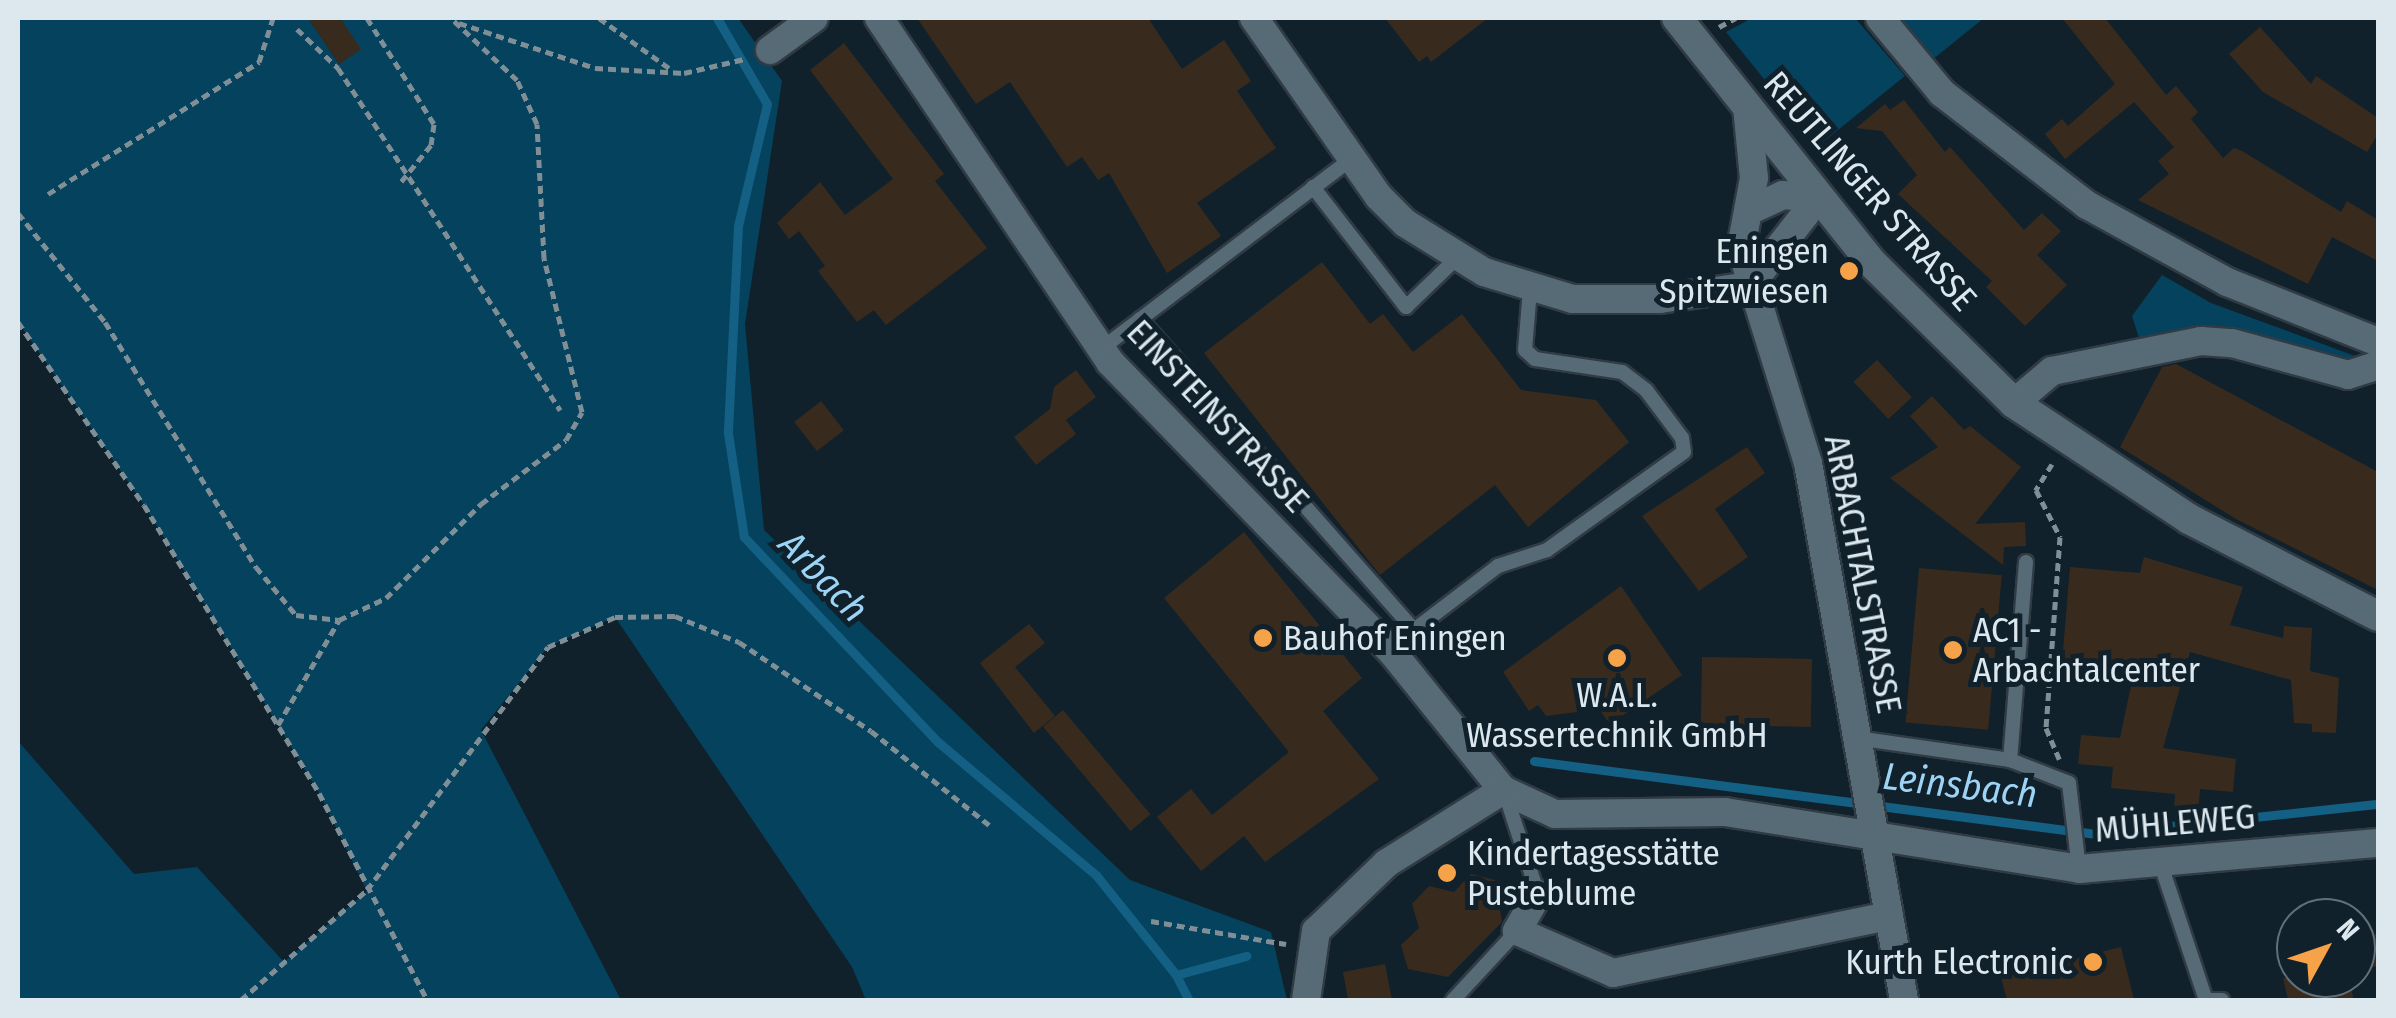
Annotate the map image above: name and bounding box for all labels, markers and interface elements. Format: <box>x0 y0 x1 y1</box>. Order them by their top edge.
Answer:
street label: REUTLINGER STRASSE <box>1755 63 1985 319</box>
place label: Eningen Spitzwiesen <box>1659 230 1829 312</box>
marker: Eningen Spitzwiesen <box>1838 260 1860 282</box>
street label: EINSTEINSTRASSE <box>1118 311 1318 521</box>
street label: ARBACHTALSTRASSE <box>1815 431 1911 717</box>
water label: Arbach <box>769 522 877 632</box>
place label: AC1 - Arbachtalcenter <box>1973 609 2200 691</box>
place label: Bauhof Eningen <box>1283 617 1507 659</box>
marker: Bauhof Eningen <box>1252 627 1274 649</box>
marker: AC1 - Arbachtalcenter <box>1942 639 1964 661</box>
marker: W.A.L. Wassertechnik GmbH <box>1606 647 1628 669</box>
place label: W.A.L. Wassertechnik GmbH <box>1466 674 1768 756</box>
water label: Leinsbach <box>1880 754 2040 818</box>
street label: MÜHLEWEG <box>2093 795 2257 851</box>
place label: Kindertagesstätte Pusteblume <box>1467 832 1720 914</box>
marker: Kindertagesstätte Pusteblume <box>1436 862 1458 884</box>
north arrow <box>2276 898 2376 998</box>
text: N <box>2330 913 2366 947</box>
place label: Kurth Electronic <box>1845 941 2073 983</box>
marker: Kurth Electronic <box>2082 951 2104 973</box>

